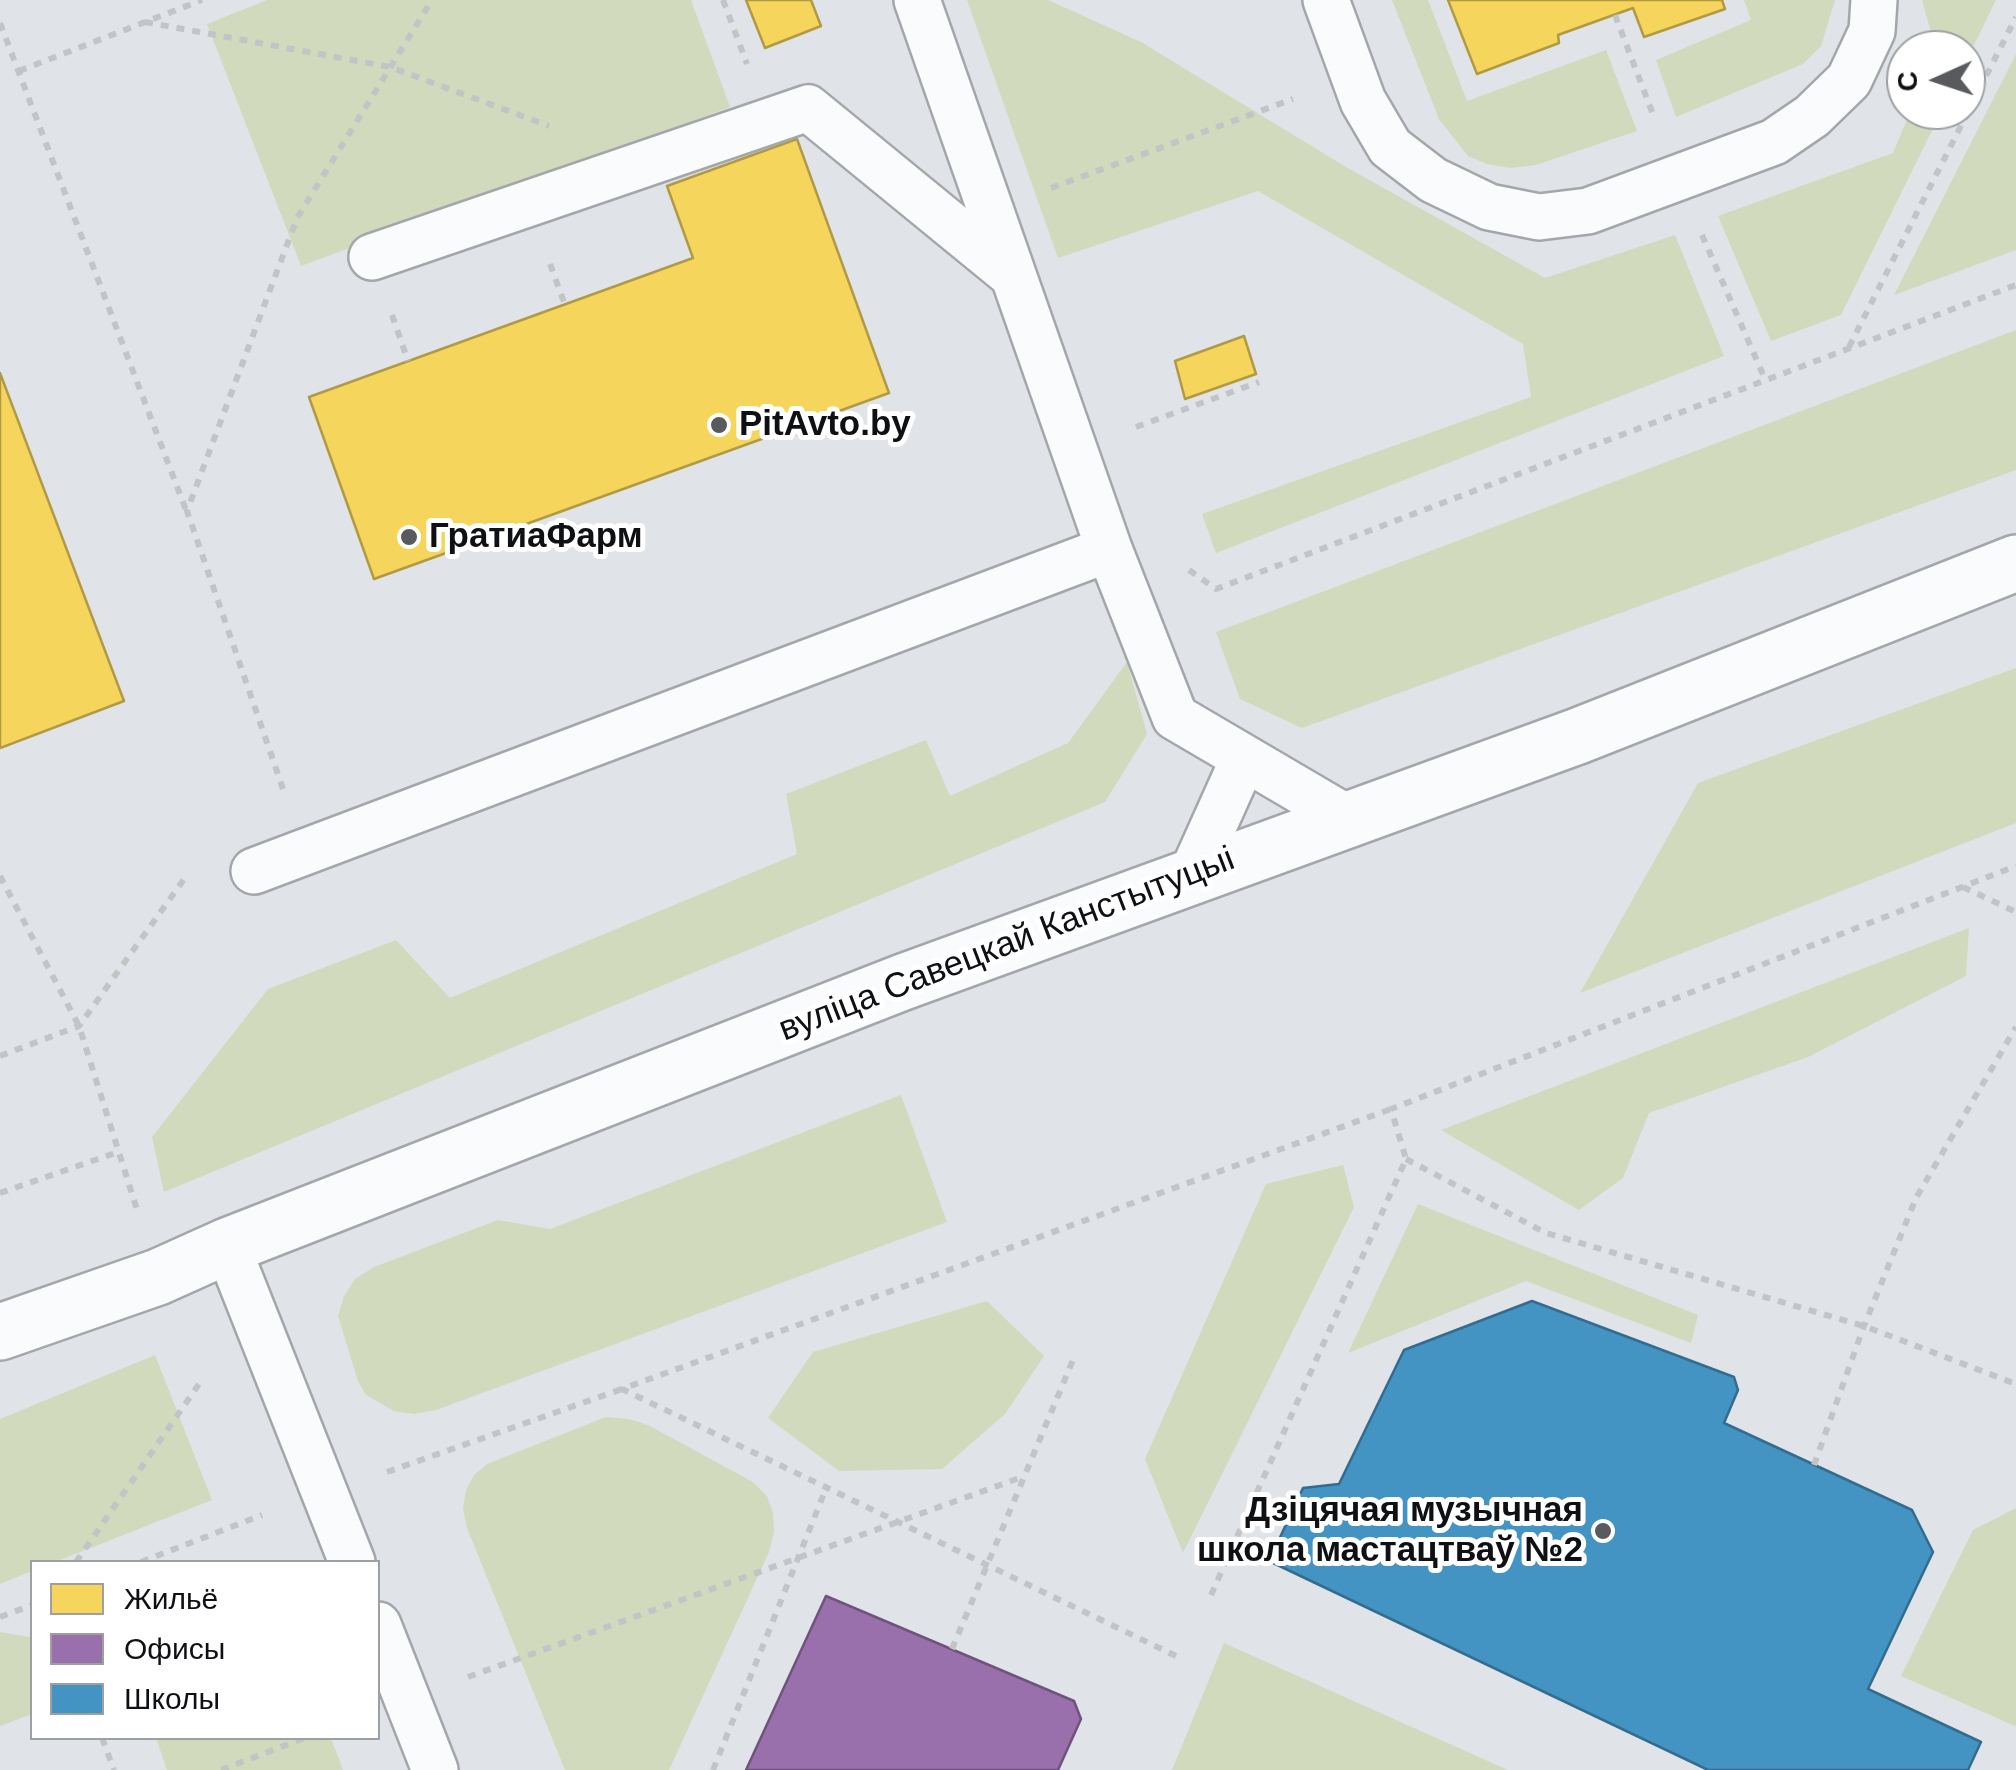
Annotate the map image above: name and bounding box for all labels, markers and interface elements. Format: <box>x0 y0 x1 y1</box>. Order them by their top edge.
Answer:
north arrow <box>1886 30 1986 130</box>
text: С <box>1892 71 1924 92</box>
place label: PitAvto.by <box>739 404 911 446</box>
marker: PitAvto.by <box>708 414 730 436</box>
place label: ГратиаФарм <box>429 516 643 558</box>
marker: ГратиаФарм <box>398 526 420 548</box>
street label: вуліца Савецкай Канстытуцыі <box>773 839 1241 1051</box>
place label: Дзіцячая музычная школа мастацтваў №2 <box>1197 1490 1583 1572</box>
marker: Дзіцячая музычная школа мастацтваў №2 <box>1592 1520 1614 1542</box>
legend <box>30 1560 380 1740</box>
text: Жильё <box>124 1582 218 1615</box>
text: Офисы <box>124 1632 225 1665</box>
text: Школы <box>124 1682 220 1715</box>

